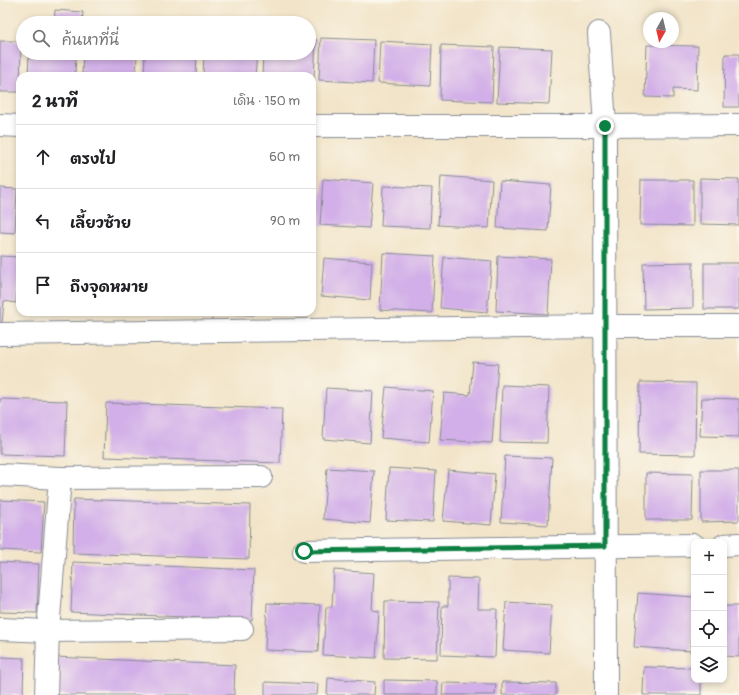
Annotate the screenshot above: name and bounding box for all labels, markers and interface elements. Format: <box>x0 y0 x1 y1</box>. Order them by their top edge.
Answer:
north arrow <box>643 12 679 48</box>
search box <box>16 16 316 60</box>
icon: search <box>30 27 52 49</box>
text: ค้นหาที่นี่ <box>62 31 119 50</box>
text: 2 นาที <box>32 91 78 112</box>
text: เดิน · 150 m <box>233 93 300 109</box>
route end <box>596 117 614 135</box>
icon: ahead <box>32 146 54 168</box>
text: 60 m <box>269 149 300 165</box>
text: ตรงไป <box>70 150 116 169</box>
icon: left <box>32 210 54 232</box>
text: 90 m <box>270 213 300 229</box>
text: เลี้ยวซ้าย <box>70 214 131 233</box>
icon: arrive <box>32 274 54 296</box>
text: ถึงจุดหมาย <box>70 278 148 297</box>
map controls <box>691 539 727 683</box>
button: + <box>691 539 727 575</box>
route start <box>295 542 313 560</box>
button: − <box>691 575 727 611</box>
button: locate <box>691 611 727 647</box>
button: layers <box>691 647 727 683</box>

